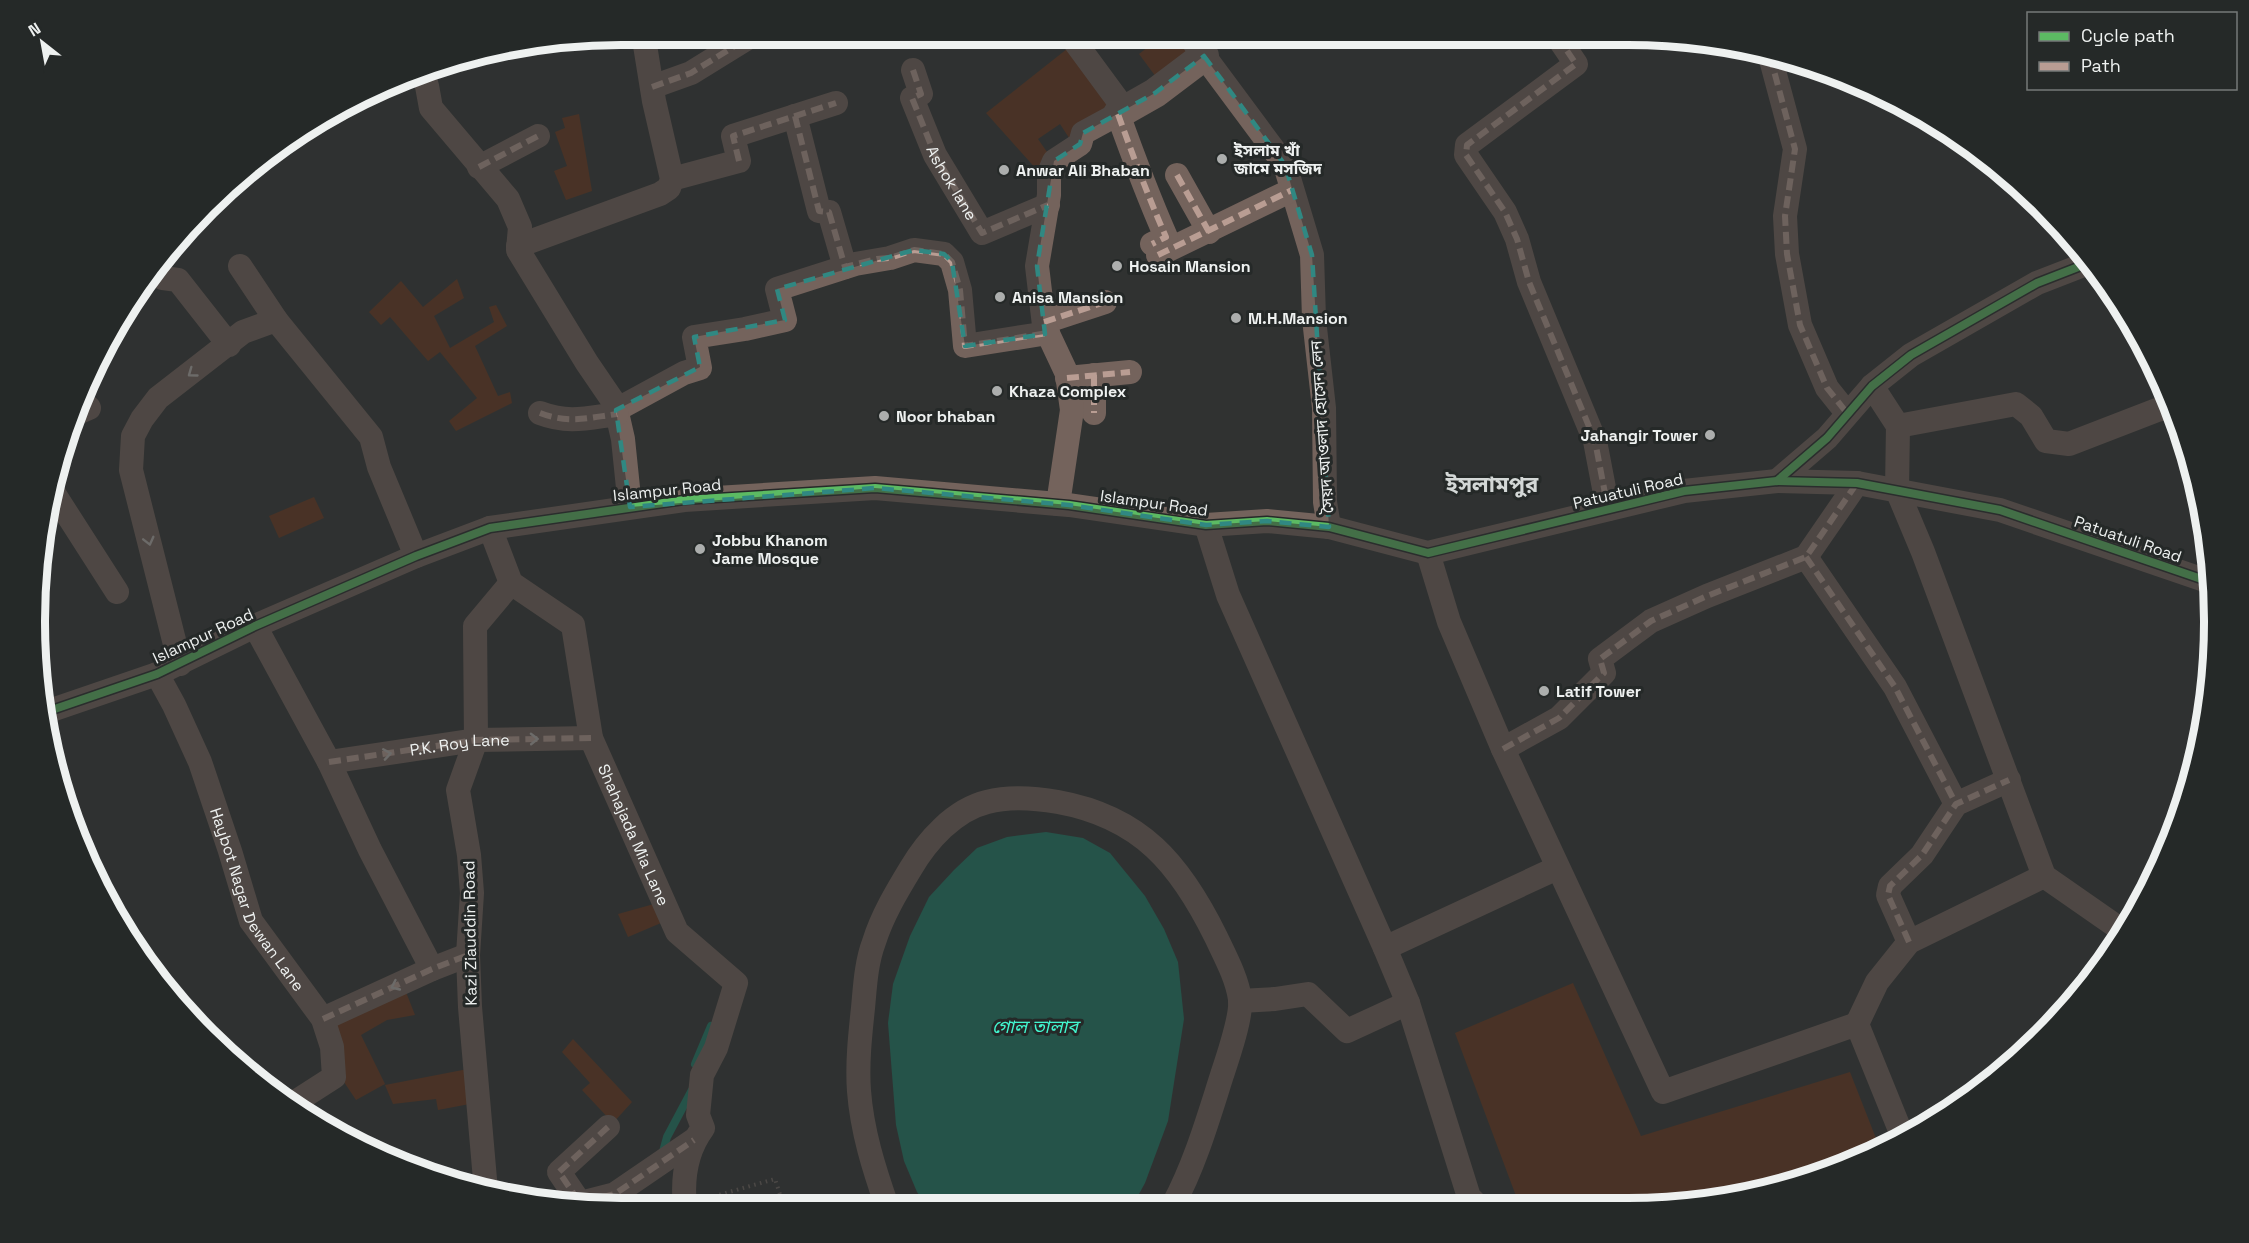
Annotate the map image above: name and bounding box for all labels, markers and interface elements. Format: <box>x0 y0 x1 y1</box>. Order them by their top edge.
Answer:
north arrow <box>12 12 72 72</box>
legend <box>2027 12 2237 90</box>
text: N <box>25 18 45 41</box>
text: Cycle path <box>2081 24 2175 47</box>
text: Path <box>2081 54 2121 77</box>
place label: ইসলাম খাঁ জামে মসজিদ <box>1233 140 1323 179</box>
street label: Ashok lane <box>922 142 982 224</box>
marker: ইসলাম খাঁ জামে মসজিদ <box>1215 152 1229 166</box>
place label: Anwar Ali Bhaban <box>1016 160 1150 181</box>
marker: Anwar Ali Bhaban <box>997 163 1011 177</box>
place label: Hosain Mansion <box>1129 256 1251 277</box>
marker: Hosain Mansion <box>1110 259 1124 273</box>
place label: Anisa Mansion <box>1012 287 1123 308</box>
marker: Anisa Mansion <box>993 290 1007 304</box>
place label: M.H.Mansion <box>1248 308 1348 329</box>
marker: M.H.Mansion <box>1229 311 1243 325</box>
street label: সৈয়দ আওলাদ হোসেন লেন <box>1305 340 1339 515</box>
one-way arrow <box>187 365 198 376</box>
place label: Khaza Complex <box>1009 381 1127 402</box>
marker: Khaza Complex <box>990 384 1004 398</box>
place label: Noor bhaban <box>896 406 995 427</box>
marker: Noor bhaban <box>877 409 891 423</box>
place label: Jahangir Tower <box>1580 425 1698 446</box>
marker: Jahangir Tower <box>1703 428 1717 442</box>
street label: Patuatuli Road <box>1571 468 1685 514</box>
district label: ইসলামপুর <box>1445 470 1539 498</box>
street label: Islampur Road <box>612 474 722 506</box>
street label: Islampur Road <box>1099 485 1209 521</box>
street label: Patuatuli Road <box>2071 511 2185 567</box>
place label: Jobbu Khanom Jame Mosque <box>712 530 828 569</box>
one-way arrow <box>142 536 155 546</box>
marker: Jobbu Khanom Jame Mosque <box>693 542 707 556</box>
street label: Islampur Road <box>149 604 257 668</box>
place label: Latif Tower <box>1556 681 1641 702</box>
marker: Latif Tower <box>1537 684 1551 698</box>
street label: P.K. Roy Lane <box>408 729 510 760</box>
one-way arrow <box>529 732 538 745</box>
one-way arrow <box>382 748 391 760</box>
street label: Shahajada Mia Lane <box>593 761 674 909</box>
street label: Haybot Nagar Dewan Lane <box>206 805 309 995</box>
street label: Kazi Ziauddin Road <box>458 860 482 1006</box>
one-way arrow <box>391 978 402 990</box>
water label: গোল তালাব <box>992 1015 1081 1038</box>

